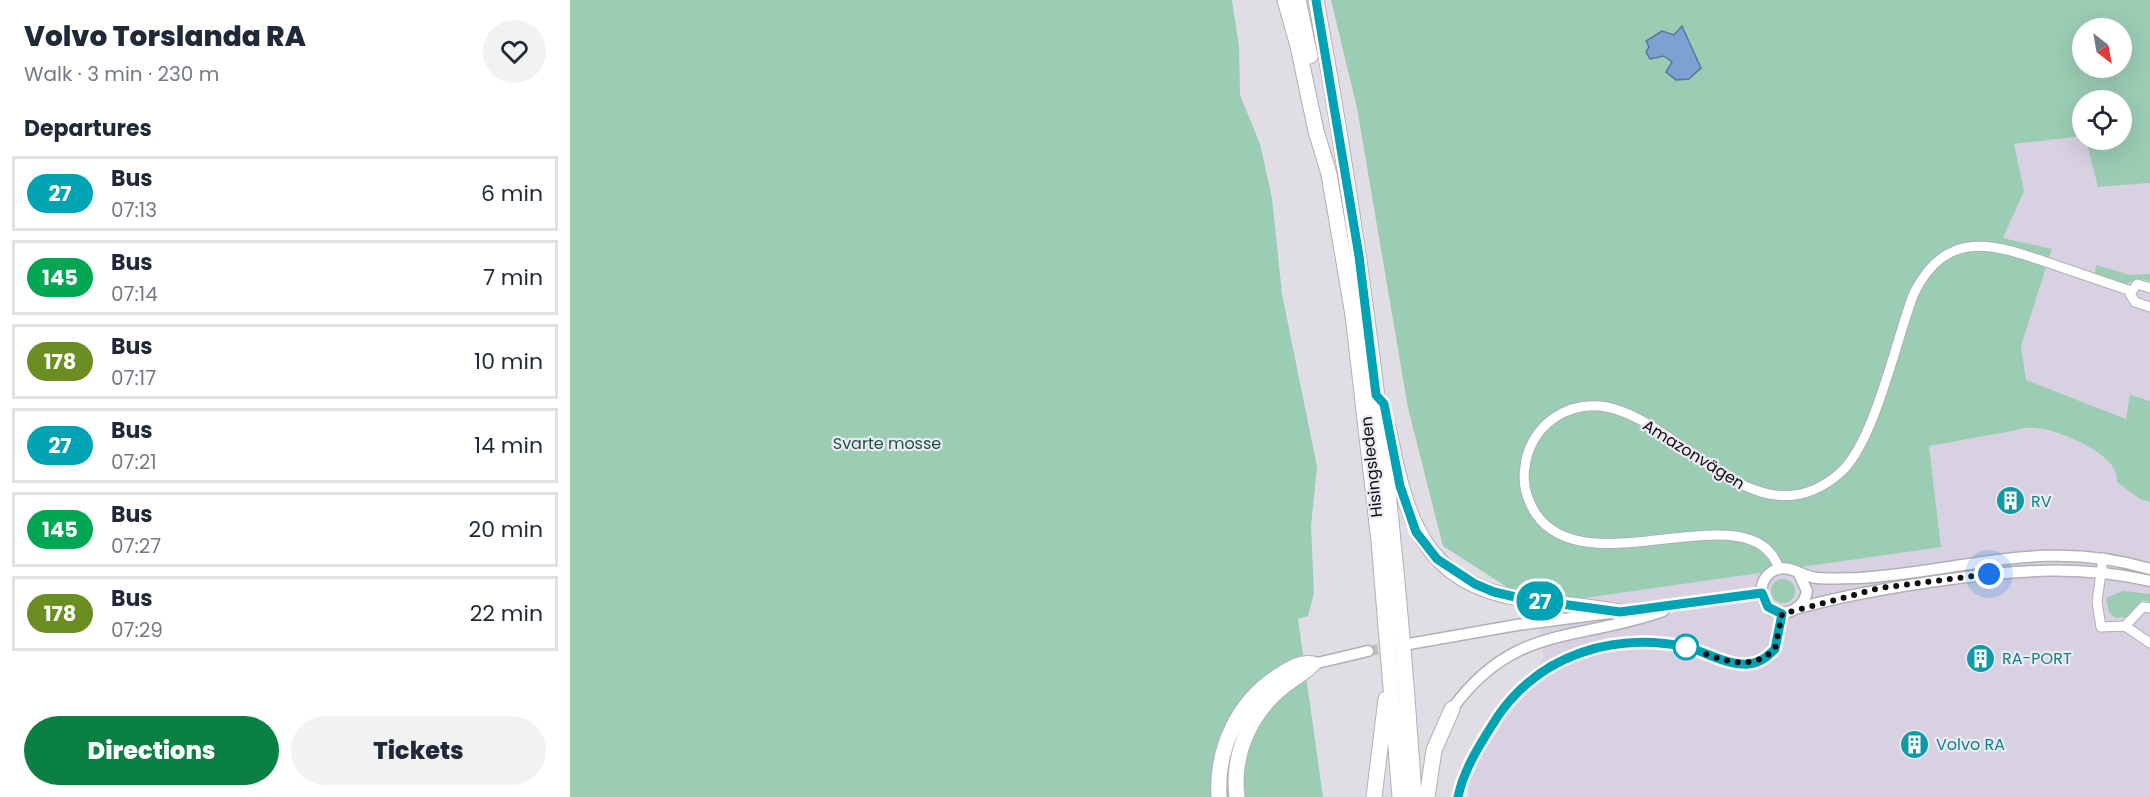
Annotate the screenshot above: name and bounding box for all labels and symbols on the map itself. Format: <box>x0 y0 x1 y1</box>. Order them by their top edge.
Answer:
north arrow <box>2072 18 2132 78</box>
street label: Amazonvägen <box>1638 414 1749 495</box>
street label: Hisingsleden <box>1355 415 1388 519</box>
park label: Svarte mosse <box>833 432 941 455</box>
building icon: RV <box>1994 485 2026 517</box>
place label: RV <box>2031 490 2052 513</box>
your location <box>1974 559 2004 589</box>
line badge: 27 <box>1513 582 1567 620</box>
unlabelled marker <box>1673 634 1699 660</box>
building icon: RA-PORT <box>1965 642 1997 674</box>
place label: RA-PORT <box>2002 647 2072 670</box>
building icon: Volvo RA <box>1899 728 1931 760</box>
place label: Volvo RA <box>1936 733 2005 756</box>

